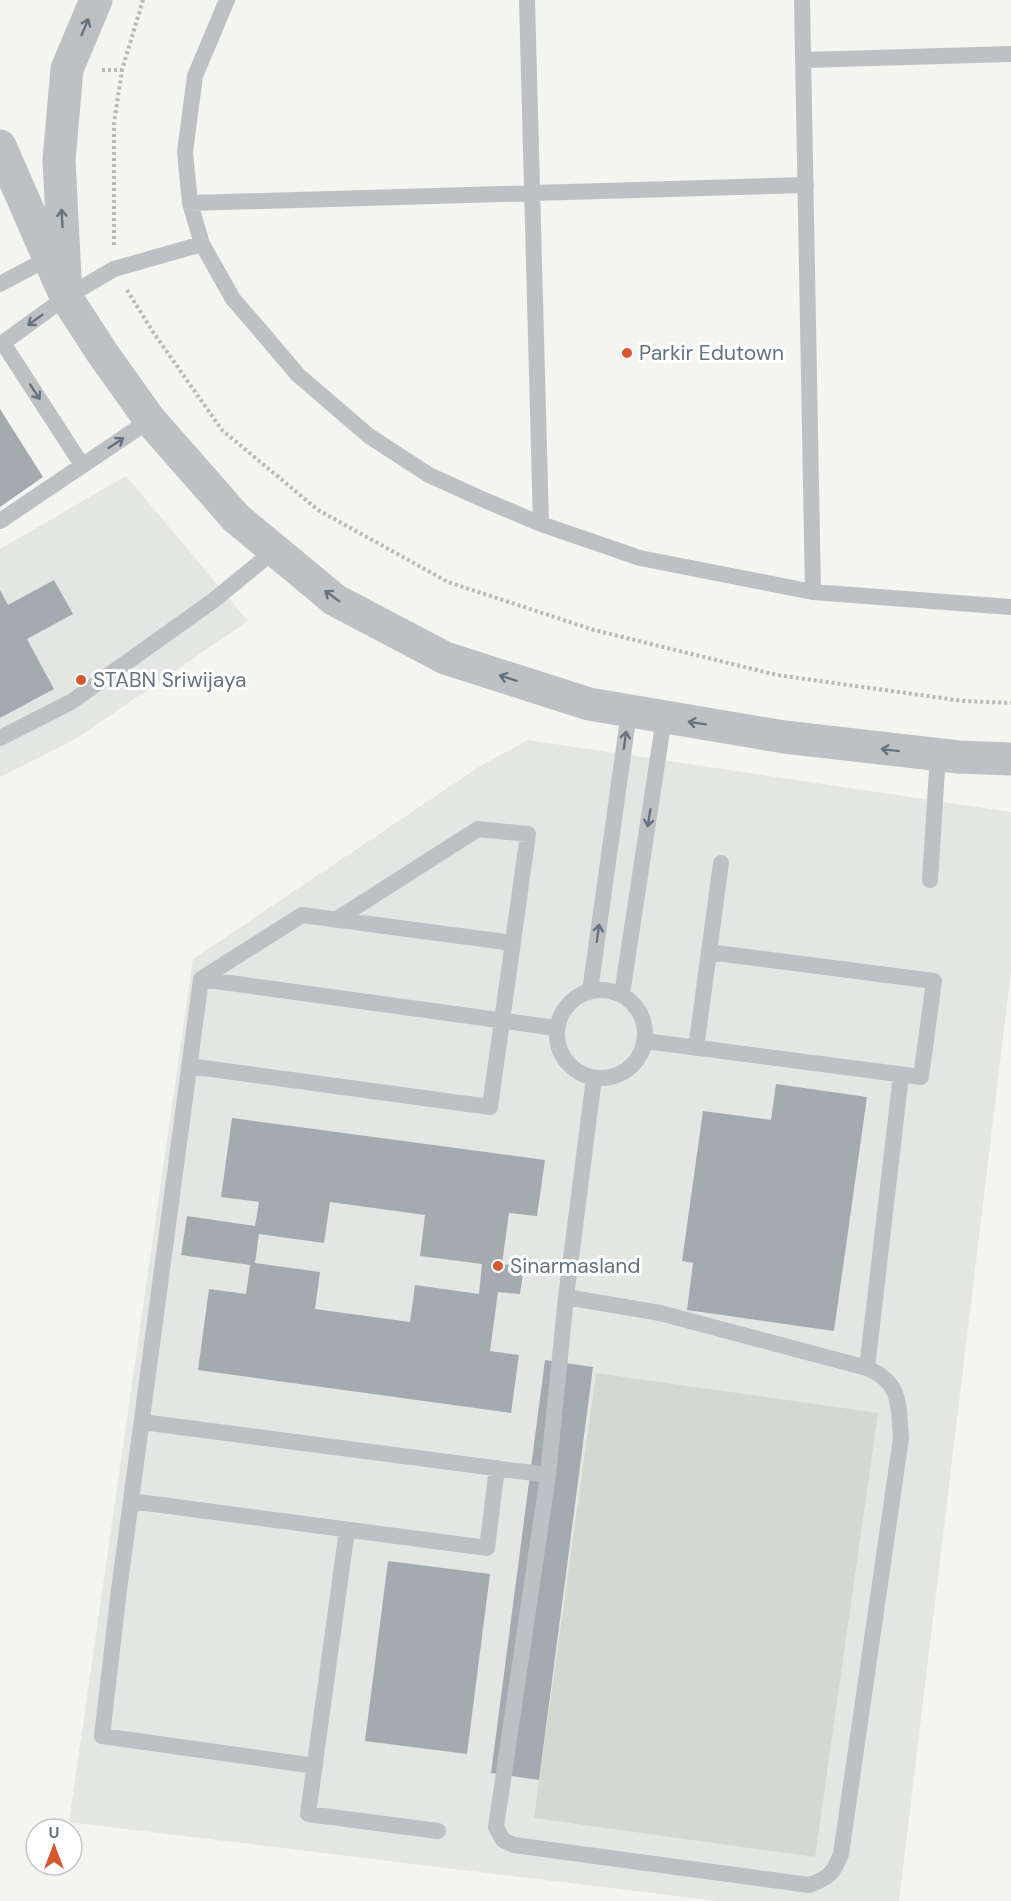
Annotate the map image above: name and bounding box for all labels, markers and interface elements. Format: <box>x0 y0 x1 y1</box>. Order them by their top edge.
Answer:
one-way arrow <box>80 18 91 36</box>
one-way arrow <box>57 208 68 228</box>
one-way arrow <box>27 314 43 326</box>
place label: Parkir Edutown <box>639 339 784 367</box>
marker: Parkir Edutown <box>620 346 634 360</box>
one-way arrow <box>29 383 41 400</box>
one-way arrow <box>107 436 124 448</box>
one-way arrow <box>324 590 340 602</box>
place label: STABN Sriwijaya <box>93 666 246 694</box>
one-way arrow <box>499 672 518 683</box>
marker: STABN Sriwijaya <box>74 673 88 687</box>
one-way arrow <box>687 718 707 729</box>
one-way arrow <box>619 730 630 750</box>
one-way arrow <box>881 744 900 755</box>
one-way arrow <box>643 807 654 827</box>
one-way arrow <box>593 923 604 943</box>
place label: Sinarmasland <box>510 1252 640 1280</box>
marker: Sinarmasland <box>491 1259 505 1273</box>
north arrow <box>24 1817 84 1877</box>
text: U <box>49 1822 59 1843</box>

